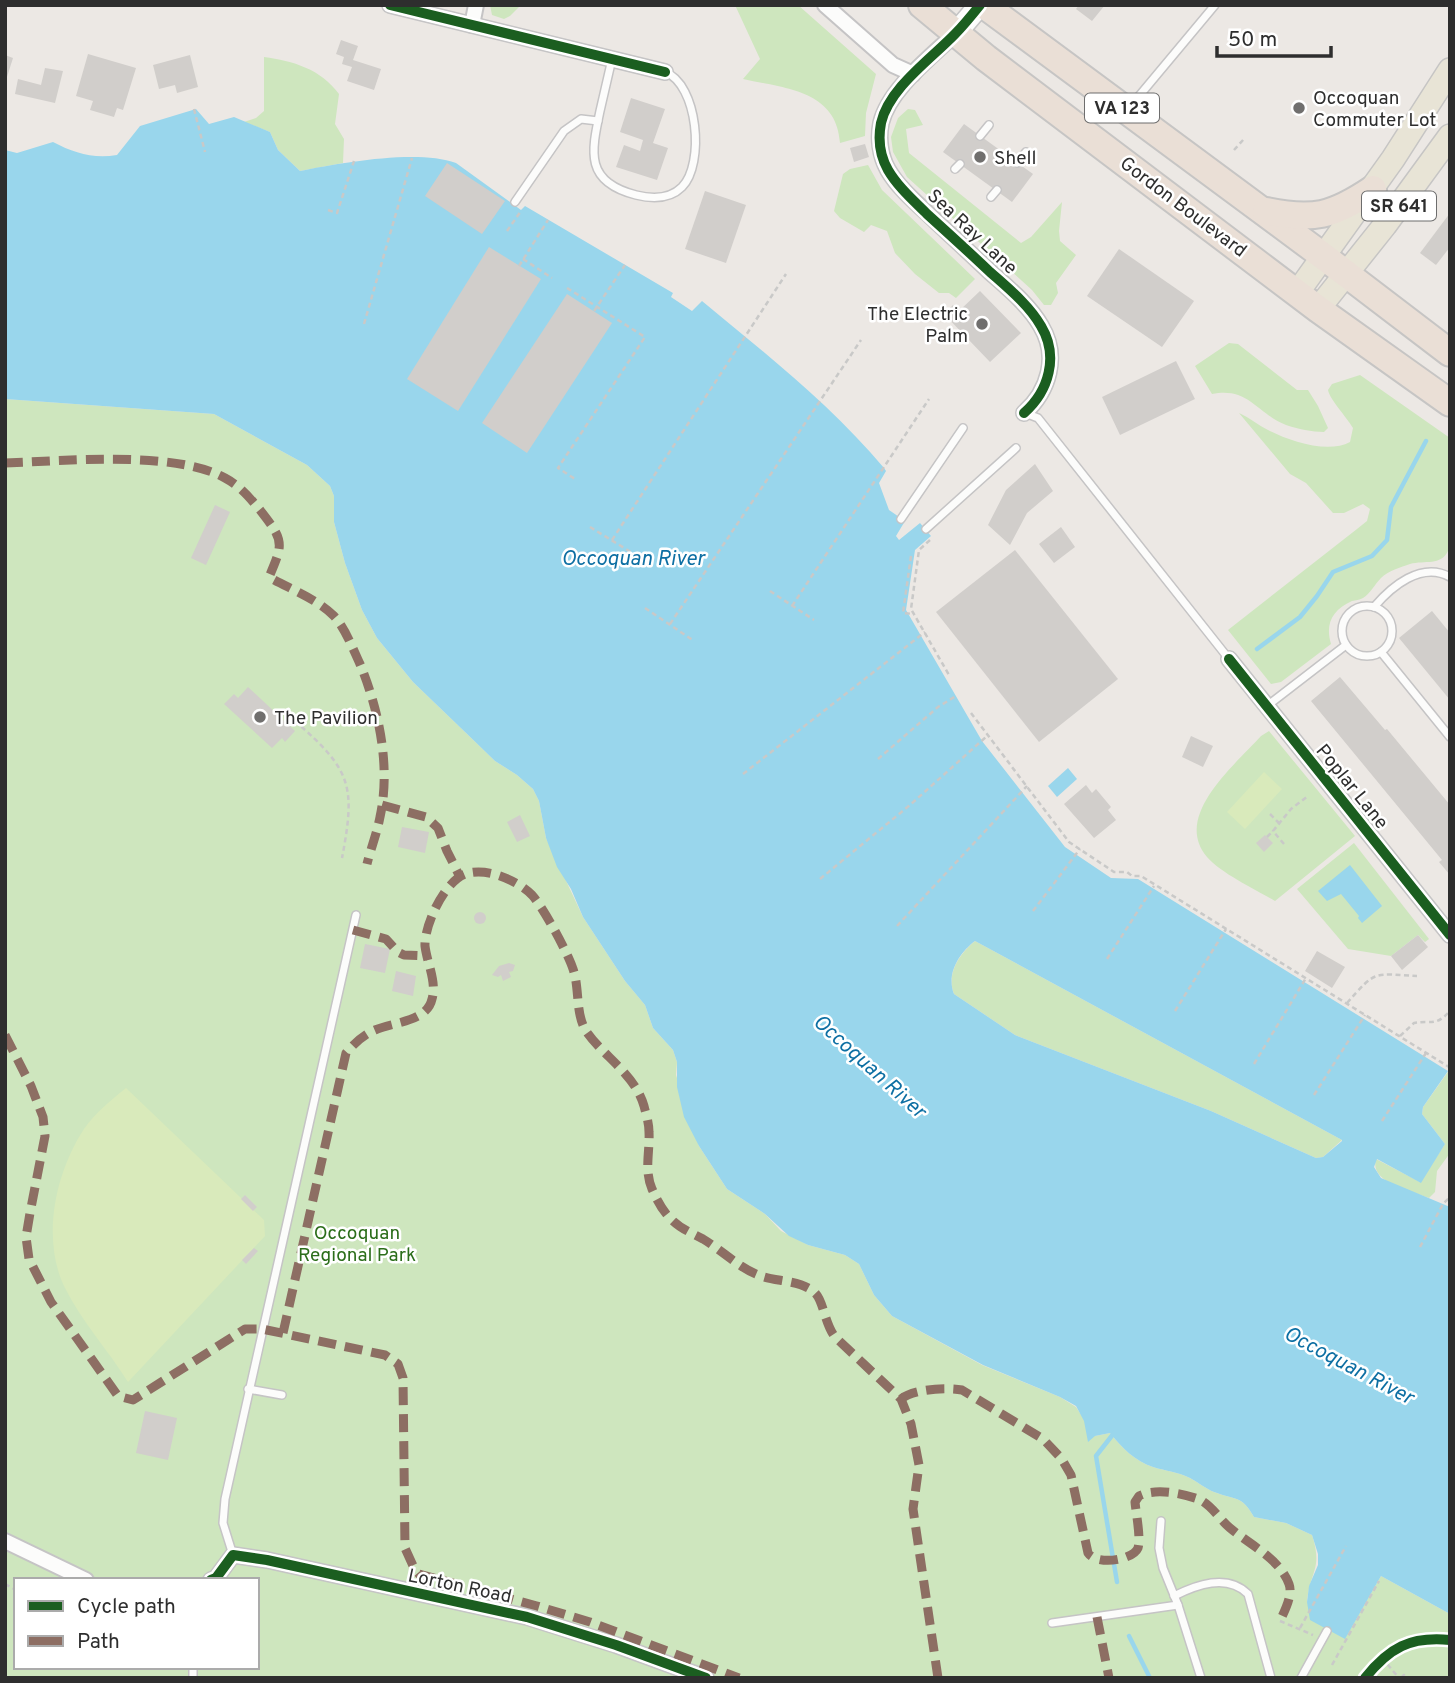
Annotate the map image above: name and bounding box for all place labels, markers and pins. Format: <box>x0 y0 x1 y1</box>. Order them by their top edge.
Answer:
place label: Occoquan Commuter Lot <box>1313 87 1437 133</box>
marker: Occoquan Commuter Lot <box>1291 100 1307 116</box>
place label: Shell <box>994 147 1037 171</box>
marker: Shell <box>972 149 988 165</box>
place label: The Electric Palm <box>867 303 968 349</box>
marker: The Electric Palm <box>974 316 990 332</box>
place label: The Pavilion <box>274 707 378 731</box>
marker: The Pavilion <box>252 709 268 725</box>

